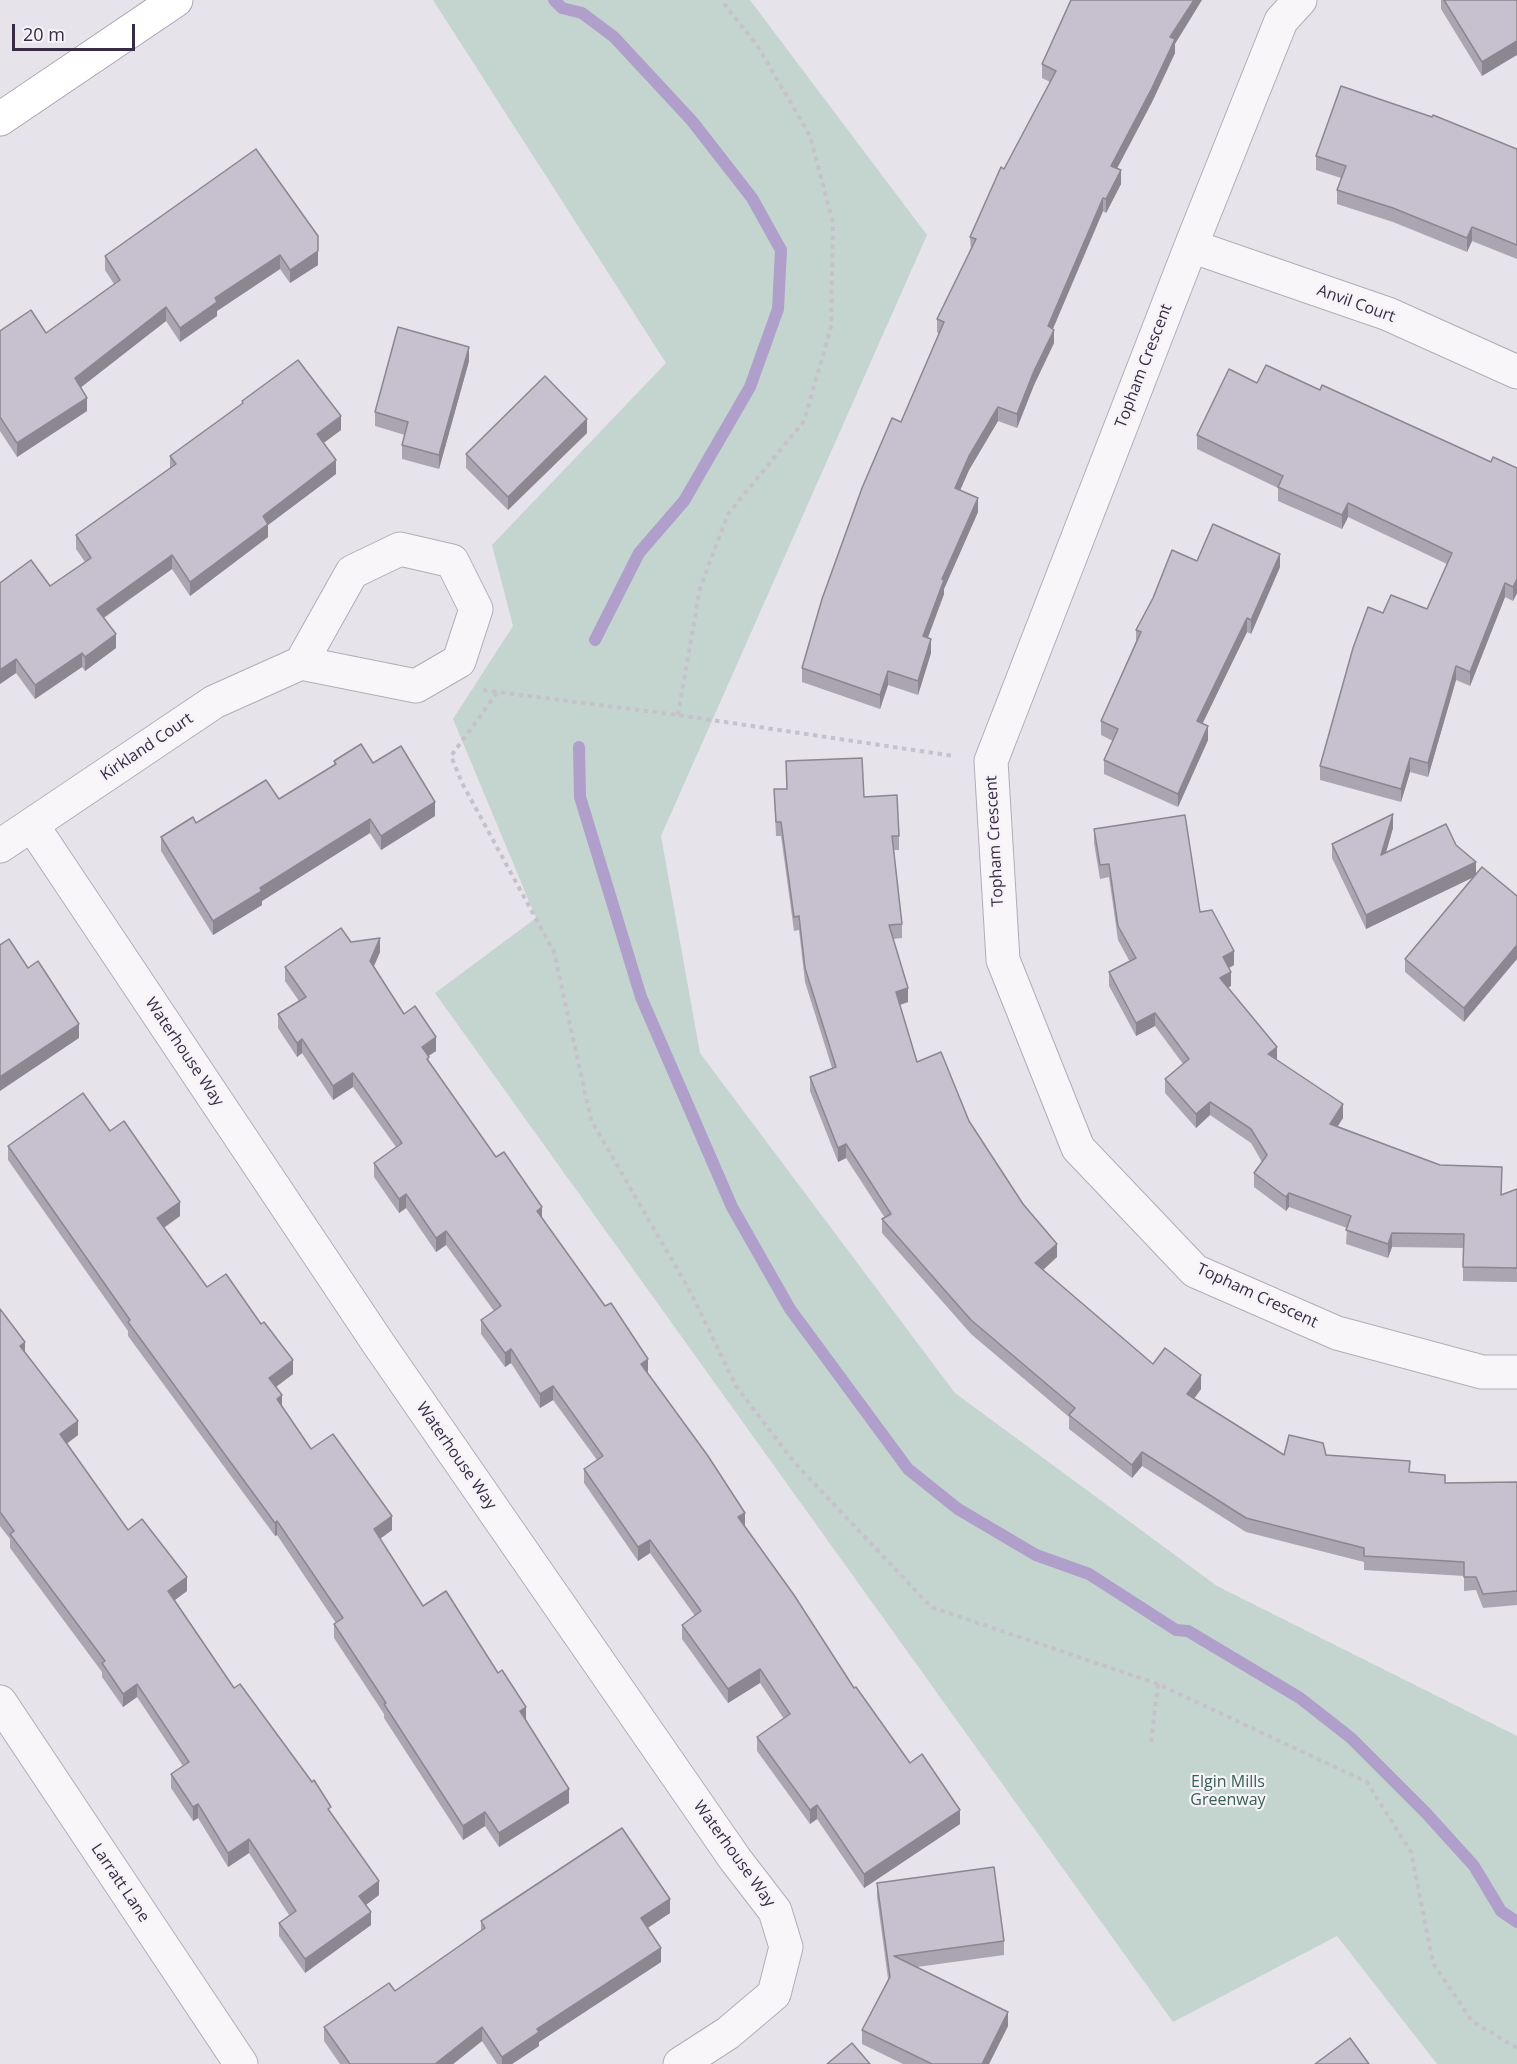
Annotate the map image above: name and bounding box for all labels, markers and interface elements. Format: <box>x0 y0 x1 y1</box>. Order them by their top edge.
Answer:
scale bar <box>15 12 138 50</box>
text: 20 m <box>23 22 65 46</box>
street label: Anvil Court <box>1314 281 1398 327</box>
street label: Topham Crescent <box>1112 301 1176 431</box>
street label: Kirkland Court <box>97 709 197 785</box>
street label: Topham Crescent <box>982 775 1008 907</box>
street label: Waterhouse Way <box>141 994 227 1110</box>
street label: Topham Crescent <box>1193 1260 1321 1332</box>
street label: Waterhouse Way <box>412 1399 500 1513</box>
park label: Elgin Mills Greenway <box>1190 1772 1266 1810</box>
street label: Waterhouse Way <box>689 1797 779 1911</box>
street label: Larratt Lane <box>87 1840 153 1926</box>

